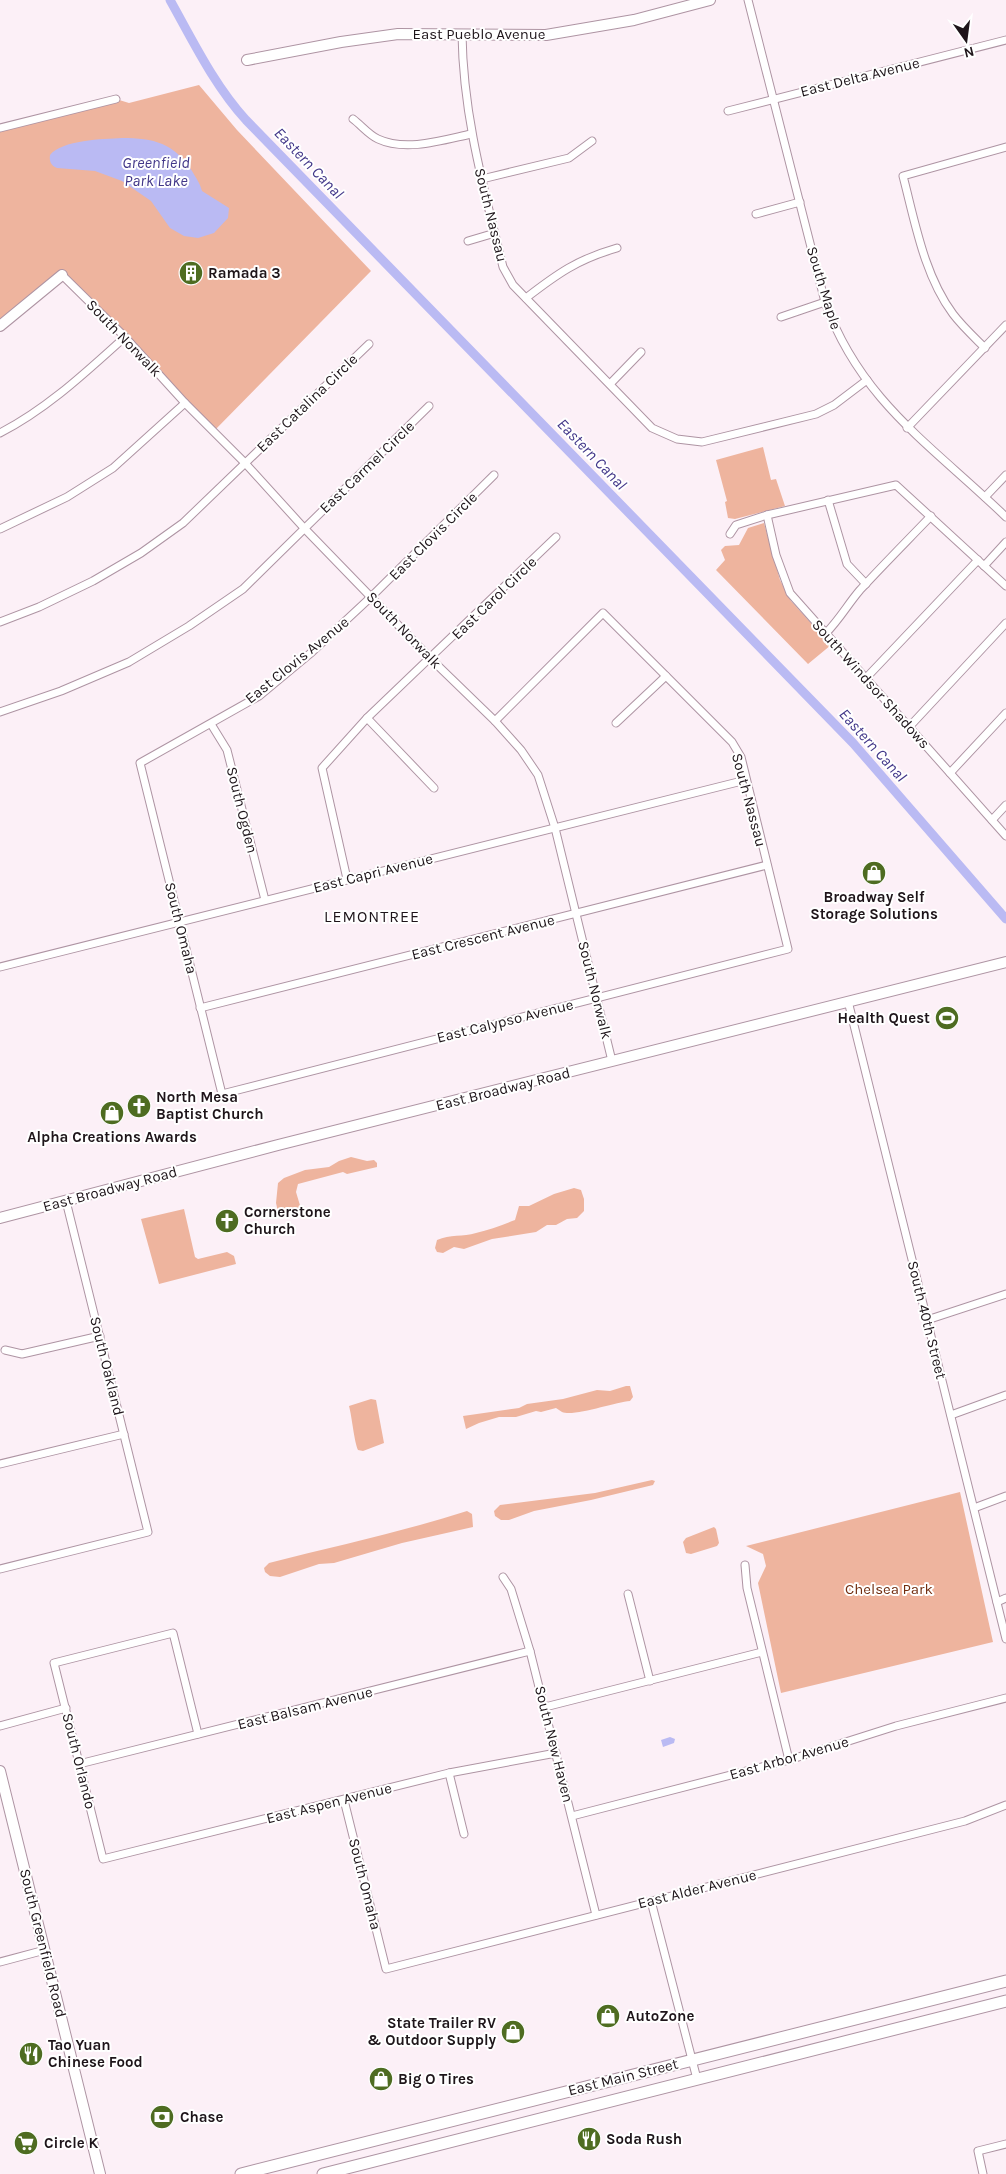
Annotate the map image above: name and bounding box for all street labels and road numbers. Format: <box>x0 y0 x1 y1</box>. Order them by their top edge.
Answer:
street label: East Pueblo Avenue <box>412 25 546 43</box>
street label: East Delta Avenue <box>798 53 922 101</box>
street label: South Nassau <box>471 166 511 264</box>
street label: South Maple <box>803 244 845 332</box>
street label: South Norwalk <box>83 296 165 380</box>
street label: East Catalina Circle <box>253 350 361 456</box>
street label: East Carmel Circle <box>316 417 418 517</box>
street label: East Clovis Circle <box>385 488 481 584</box>
street label: East Carol Circle <box>448 553 540 643</box>
street label: South Norwalk <box>363 588 445 672</box>
street label: East Clovis Avenue <box>242 613 352 707</box>
street label: South Windsor Shadows <box>808 616 934 752</box>
street label: South Nassau <box>728 751 770 849</box>
street label: South Ogden <box>223 765 261 855</box>
street label: East Capri Avenue <box>311 849 435 897</box>
street label: South Omaha <box>161 880 201 976</box>
street label: East Crescent Avenue <box>409 910 557 964</box>
street label: South Norwalk <box>574 939 616 1041</box>
street label: East Calypso Avenue <box>435 995 575 1047</box>
street label: East Broadway Road <box>434 1064 572 1114</box>
street label: East Broadway Road <box>41 1162 179 1216</box>
street label: South 40th Street <box>904 1259 950 1381</box>
street label: South Oakland <box>86 1315 128 1417</box>
street label: East Balsam Avenue <box>236 1682 374 1734</box>
street label: South New Haven <box>531 1684 577 1804</box>
street label: South Orlando <box>58 1711 100 1811</box>
street label: East Arbor Avenue <box>727 1732 851 1784</box>
street label: East Aspen Avenue <box>264 1779 394 1827</box>
street label: South Omaha <box>345 1836 385 1932</box>
street label: East Alder Avenue <box>636 1866 758 1912</box>
street label: South Greenfield Road <box>16 1867 70 2019</box>
street label: East Main Street <box>566 2055 680 2099</box>

